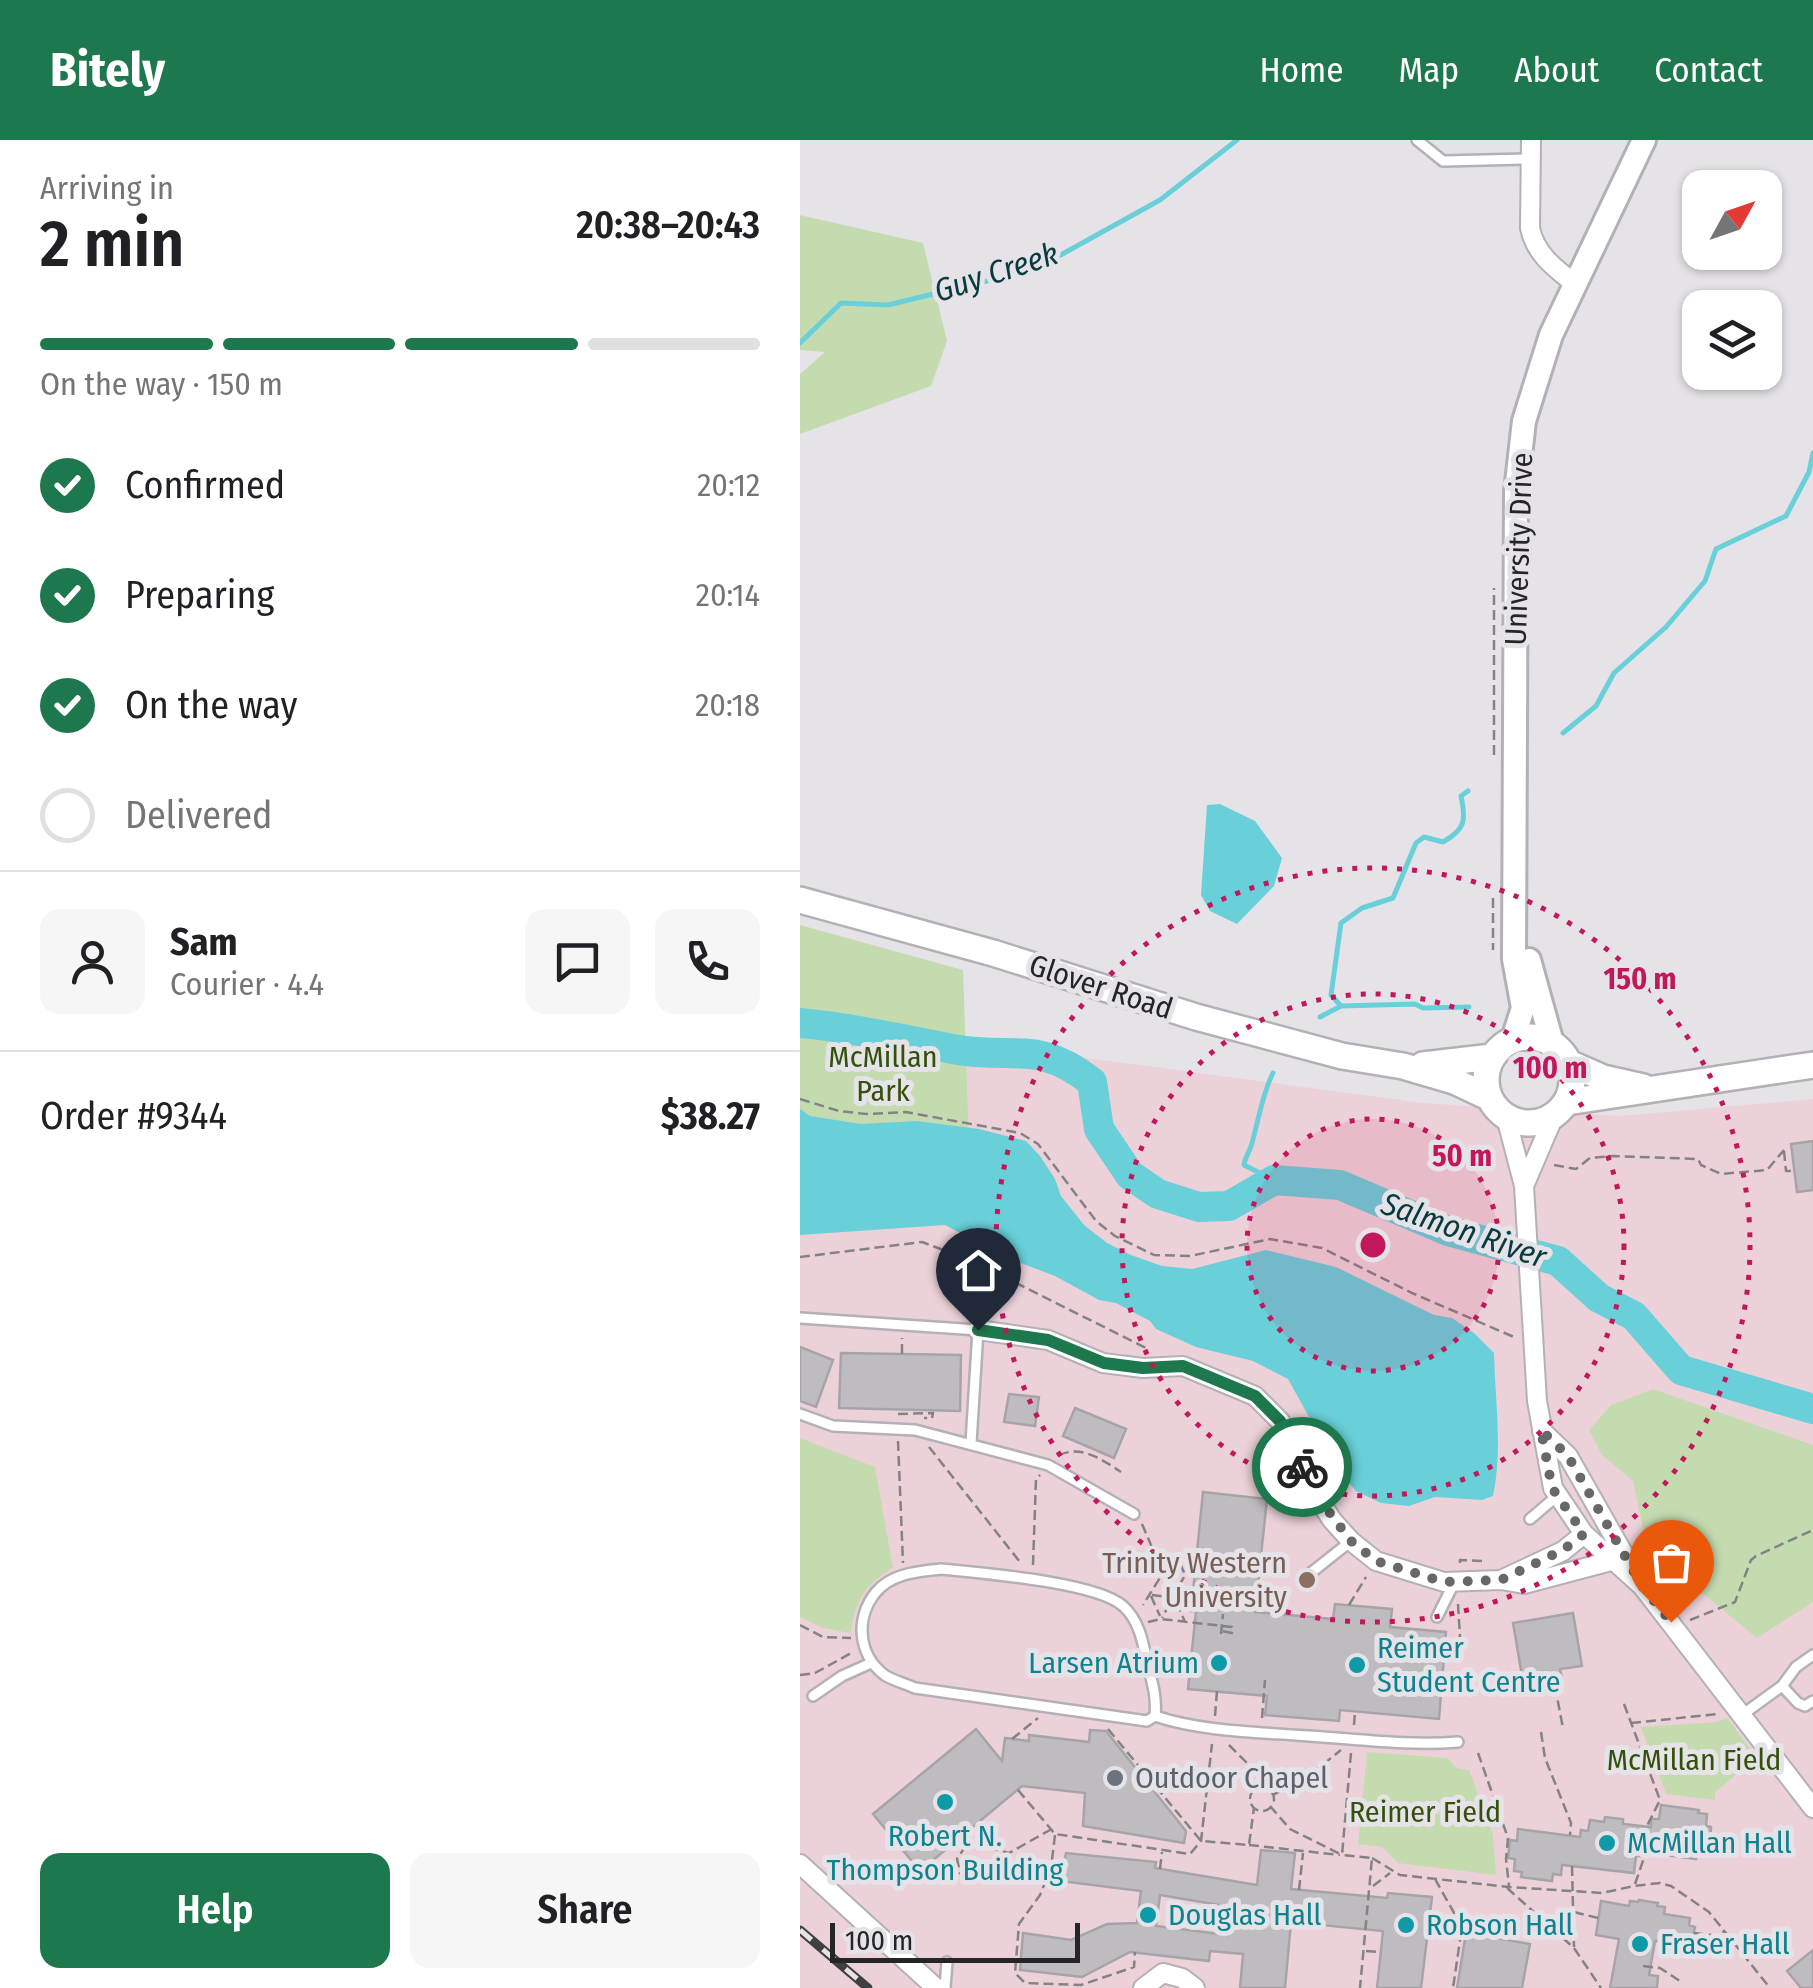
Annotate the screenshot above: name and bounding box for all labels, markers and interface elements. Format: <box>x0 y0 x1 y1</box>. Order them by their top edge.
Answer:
text: Bitely <box>50 41 165 99</box>
text: Home <box>1260 49 1343 91</box>
text: Map <box>1398 49 1459 91</box>
text: About <box>1514 49 1599 91</box>
text: Contact <box>1654 49 1763 91</box>
text: Arriving in <box>40 169 174 207</box>
north arrow <box>1682 170 1782 270</box>
map controls <box>1682 170 1782 390</box>
text: 20:38–20:43 <box>576 202 760 248</box>
text: 2 min <box>40 205 184 283</box>
water label: Guy Creek <box>929 234 1063 310</box>
button: layers <box>1682 290 1782 390</box>
text: On the way · 150 m <box>40 365 283 403</box>
street label: University Drive <box>1498 452 1540 646</box>
icon: check <box>40 458 95 513</box>
text: Confirmed <box>125 462 285 508</box>
text: 20:12 <box>697 466 760 504</box>
icon: check <box>40 568 95 623</box>
text: Preparing <box>125 572 274 618</box>
text: 20:14 <box>696 576 760 614</box>
icon: check <box>40 678 95 733</box>
text: On the way <box>125 682 297 728</box>
text: 20:18 <box>695 686 760 724</box>
text: Delivered <box>125 792 272 838</box>
button: person <box>40 909 145 1014</box>
button: chat <box>525 909 630 1014</box>
button: phone <box>655 909 760 1014</box>
text: Sam <box>170 919 238 965</box>
street label: Glover Road <box>1025 947 1177 1027</box>
text: 150 m <box>1604 961 1676 997</box>
text: Courier · 4.4 <box>170 965 324 1003</box>
park label: McMillan Park <box>828 1039 938 1109</box>
text: 100 m <box>1513 1050 1587 1086</box>
text: Order #9344 <box>40 1093 227 1139</box>
text: $38.27 <box>661 1093 760 1139</box>
text: 50 m <box>1432 1138 1492 1174</box>
water label: Salmon River <box>1376 1184 1552 1276</box>
centre of rings <box>1355 1227 1391 1263</box>
pin <box>936 1228 1021 1331</box>
icon: home <box>951 1243 1006 1298</box>
courier <box>1252 1417 1352 1517</box>
icon: bike <box>1275 1440 1330 1495</box>
pin <box>1629 1520 1714 1623</box>
icon: bag <box>1644 1535 1699 1590</box>
place label: Trinity Western University <box>1102 1545 1288 1615</box>
marker: Trinity Western University <box>1296 1569 1318 1591</box>
place label: Reimer Student Centre <box>1377 1630 1560 1700</box>
place label: Larsen Atrium <box>1028 1645 1199 1681</box>
marker: Larsen Atrium <box>1208 1652 1230 1674</box>
marker: Reimer Student Centre <box>1346 1654 1368 1676</box>
park label: McMillan Field <box>1607 1742 1781 1778</box>
place label: Outdoor Chapel <box>1135 1760 1328 1796</box>
marker: Outdoor Chapel <box>1104 1767 1126 1789</box>
marker: Robert N. Thompson Building <box>934 1791 956 1813</box>
park label: Reimer Field <box>1349 1794 1501 1830</box>
place label: Robert N. Thompson Building <box>827 1818 1064 1888</box>
place label: McMillan Hall <box>1627 1825 1792 1861</box>
marker: McMillan Hall <box>1596 1832 1618 1854</box>
button: Help <box>40 1853 390 1968</box>
button: Share <box>410 1853 760 1968</box>
place label: Douglas Hall <box>1168 1897 1322 1933</box>
marker: Douglas Hall <box>1137 1904 1159 1926</box>
place label: Robson Hall <box>1426 1907 1574 1943</box>
marker: Robson Hall <box>1395 1914 1417 1936</box>
scale bar <box>830 1918 1080 1962</box>
text: 100 m <box>845 1924 913 1957</box>
place label: Fraser Hall <box>1660 1926 1790 1962</box>
marker: Fraser Hall <box>1629 1933 1651 1955</box>

